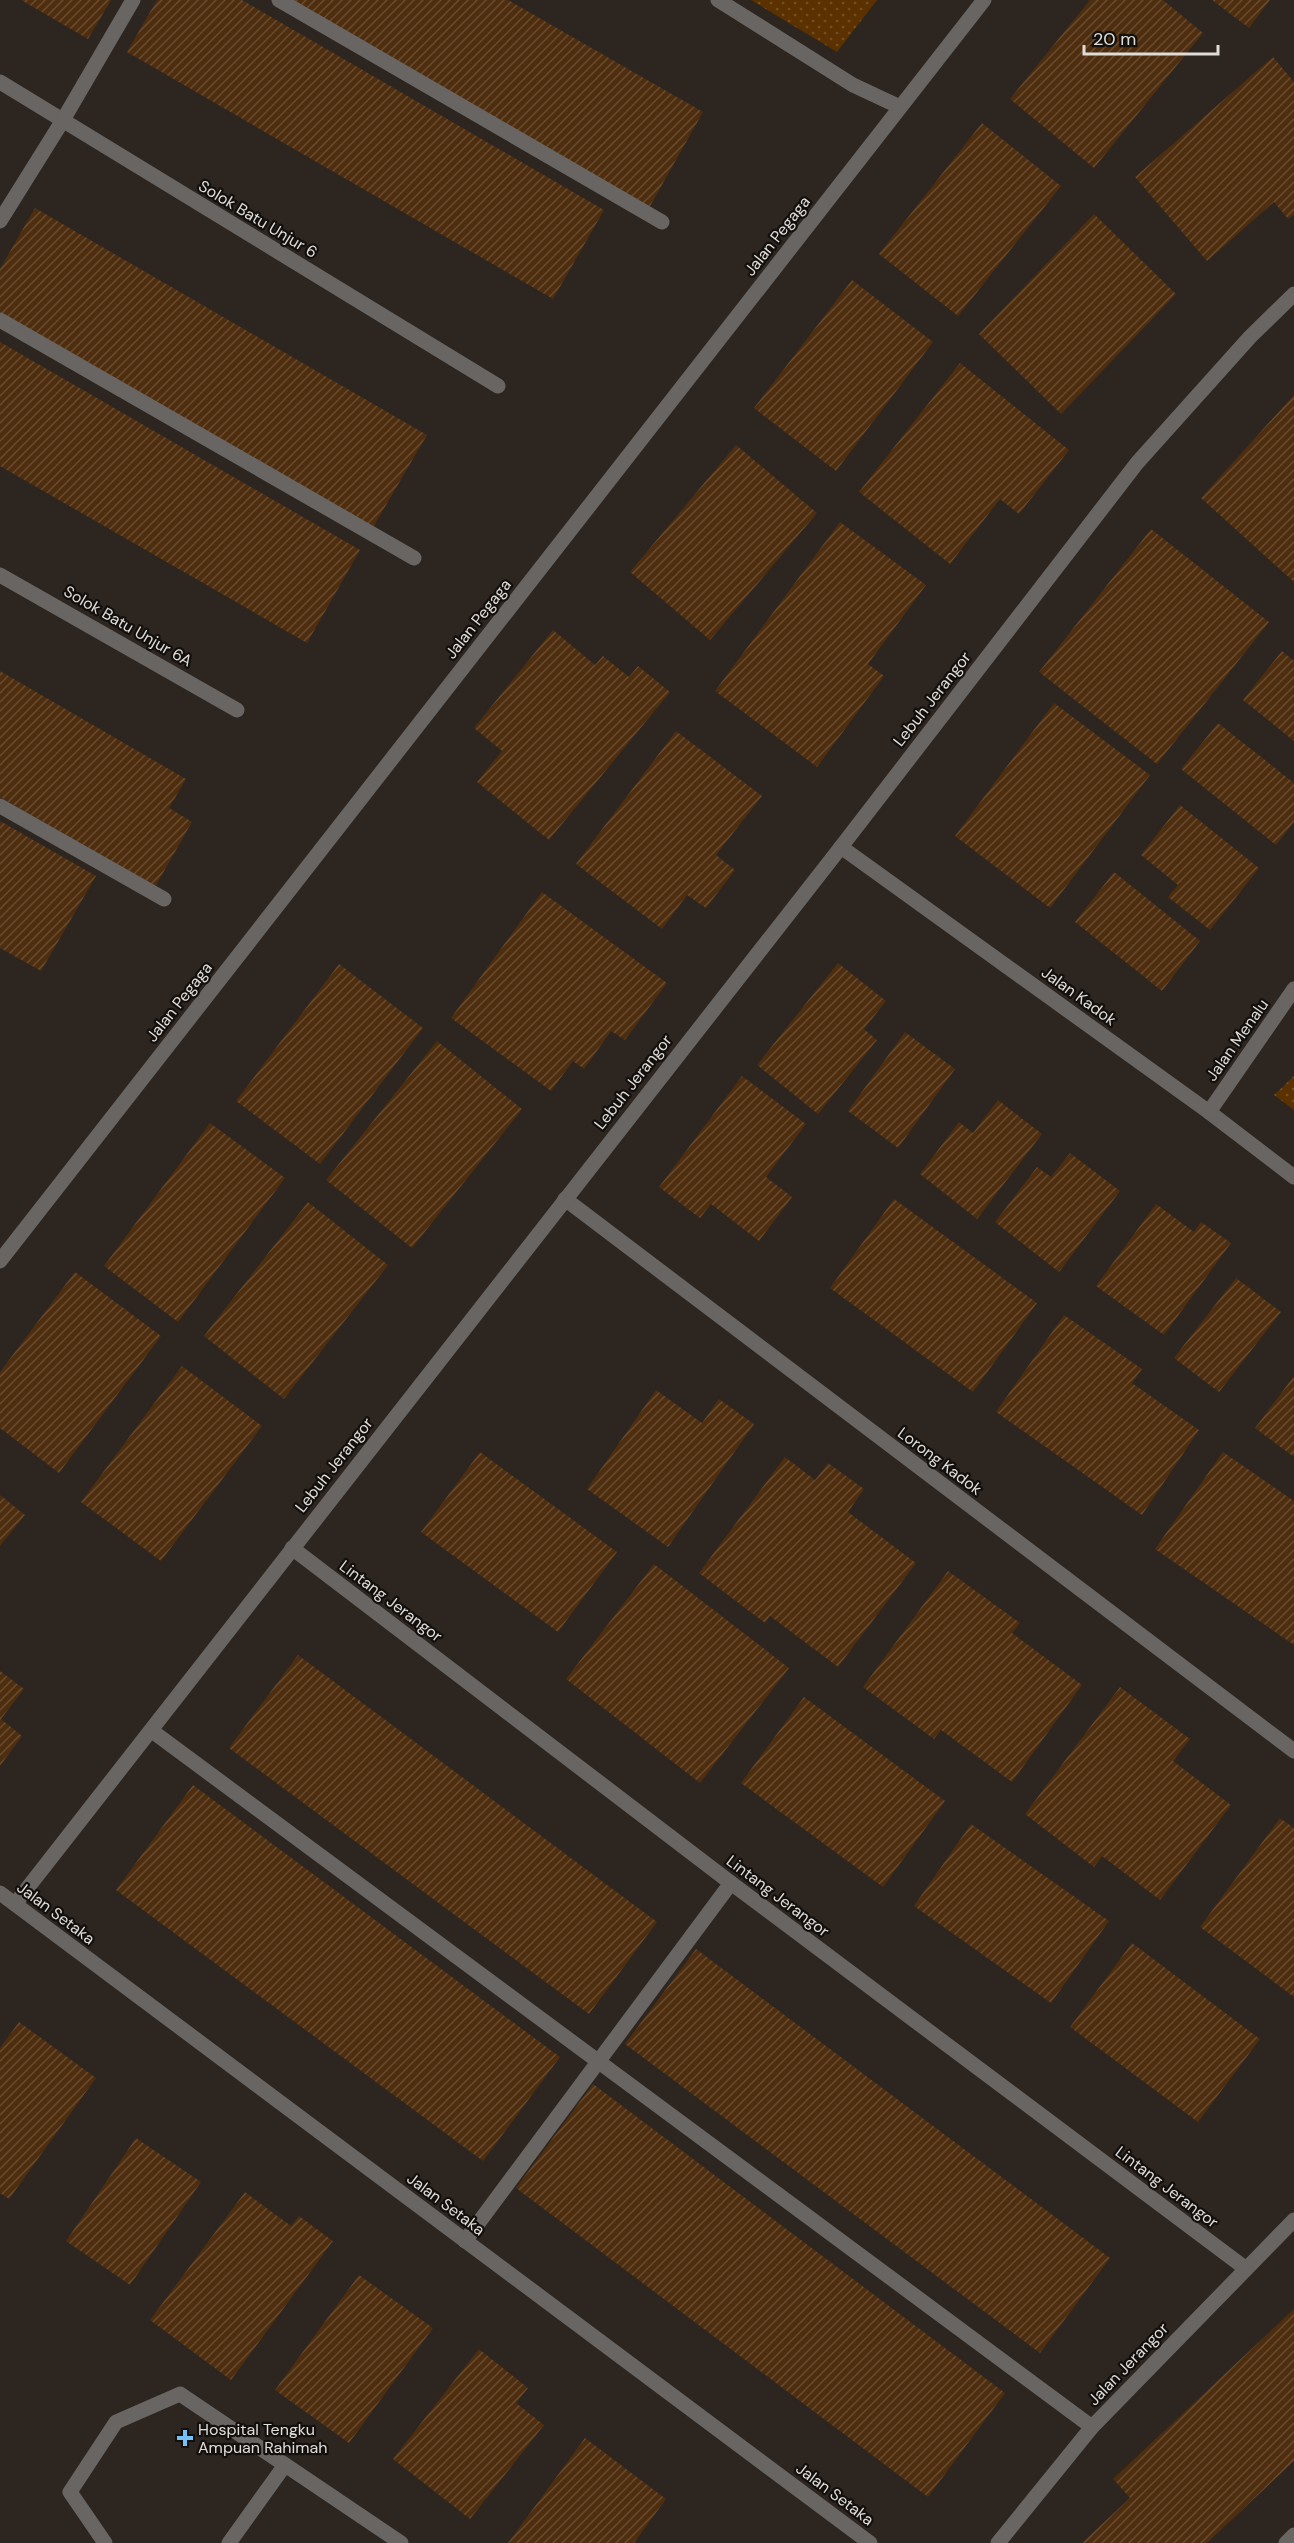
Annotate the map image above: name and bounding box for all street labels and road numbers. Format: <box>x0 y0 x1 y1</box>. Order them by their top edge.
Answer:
street label: Solok Batu Unjur 6 <box>195 175 321 263</box>
street label: Jalan Pegaga <box>739 192 815 280</box>
street label: Jalan Pegaga <box>440 575 516 663</box>
street label: Solok Batu Unjur 6A <box>60 581 196 672</box>
street label: Lebuh Jerangor <box>888 647 976 751</box>
street label: Jalan Pegaga <box>141 958 217 1046</box>
street label: Jalan Kadok <box>1037 962 1121 1030</box>
street label: Jalan Menalu <box>1201 995 1273 1085</box>
street label: Lebuh Jerangor <box>589 1030 677 1134</box>
street label: Lebuh Jerangor <box>290 1413 378 1517</box>
street label: Lorong Kadok <box>894 1422 986 1500</box>
street label: Lintang Jerangor <box>335 1555 447 1647</box>
street label: Lintang Jerangor <box>722 1850 834 1942</box>
street label: Jalan Setaka <box>13 1877 99 1949</box>
street label: Lintang Jerangor <box>1111 2141 1223 2233</box>
street label: Jalan Setaka <box>403 2168 489 2240</box>
street label: Jalan Jerangor <box>1083 2318 1173 2410</box>
street label: Jalan Setaka <box>792 2458 878 2530</box>

